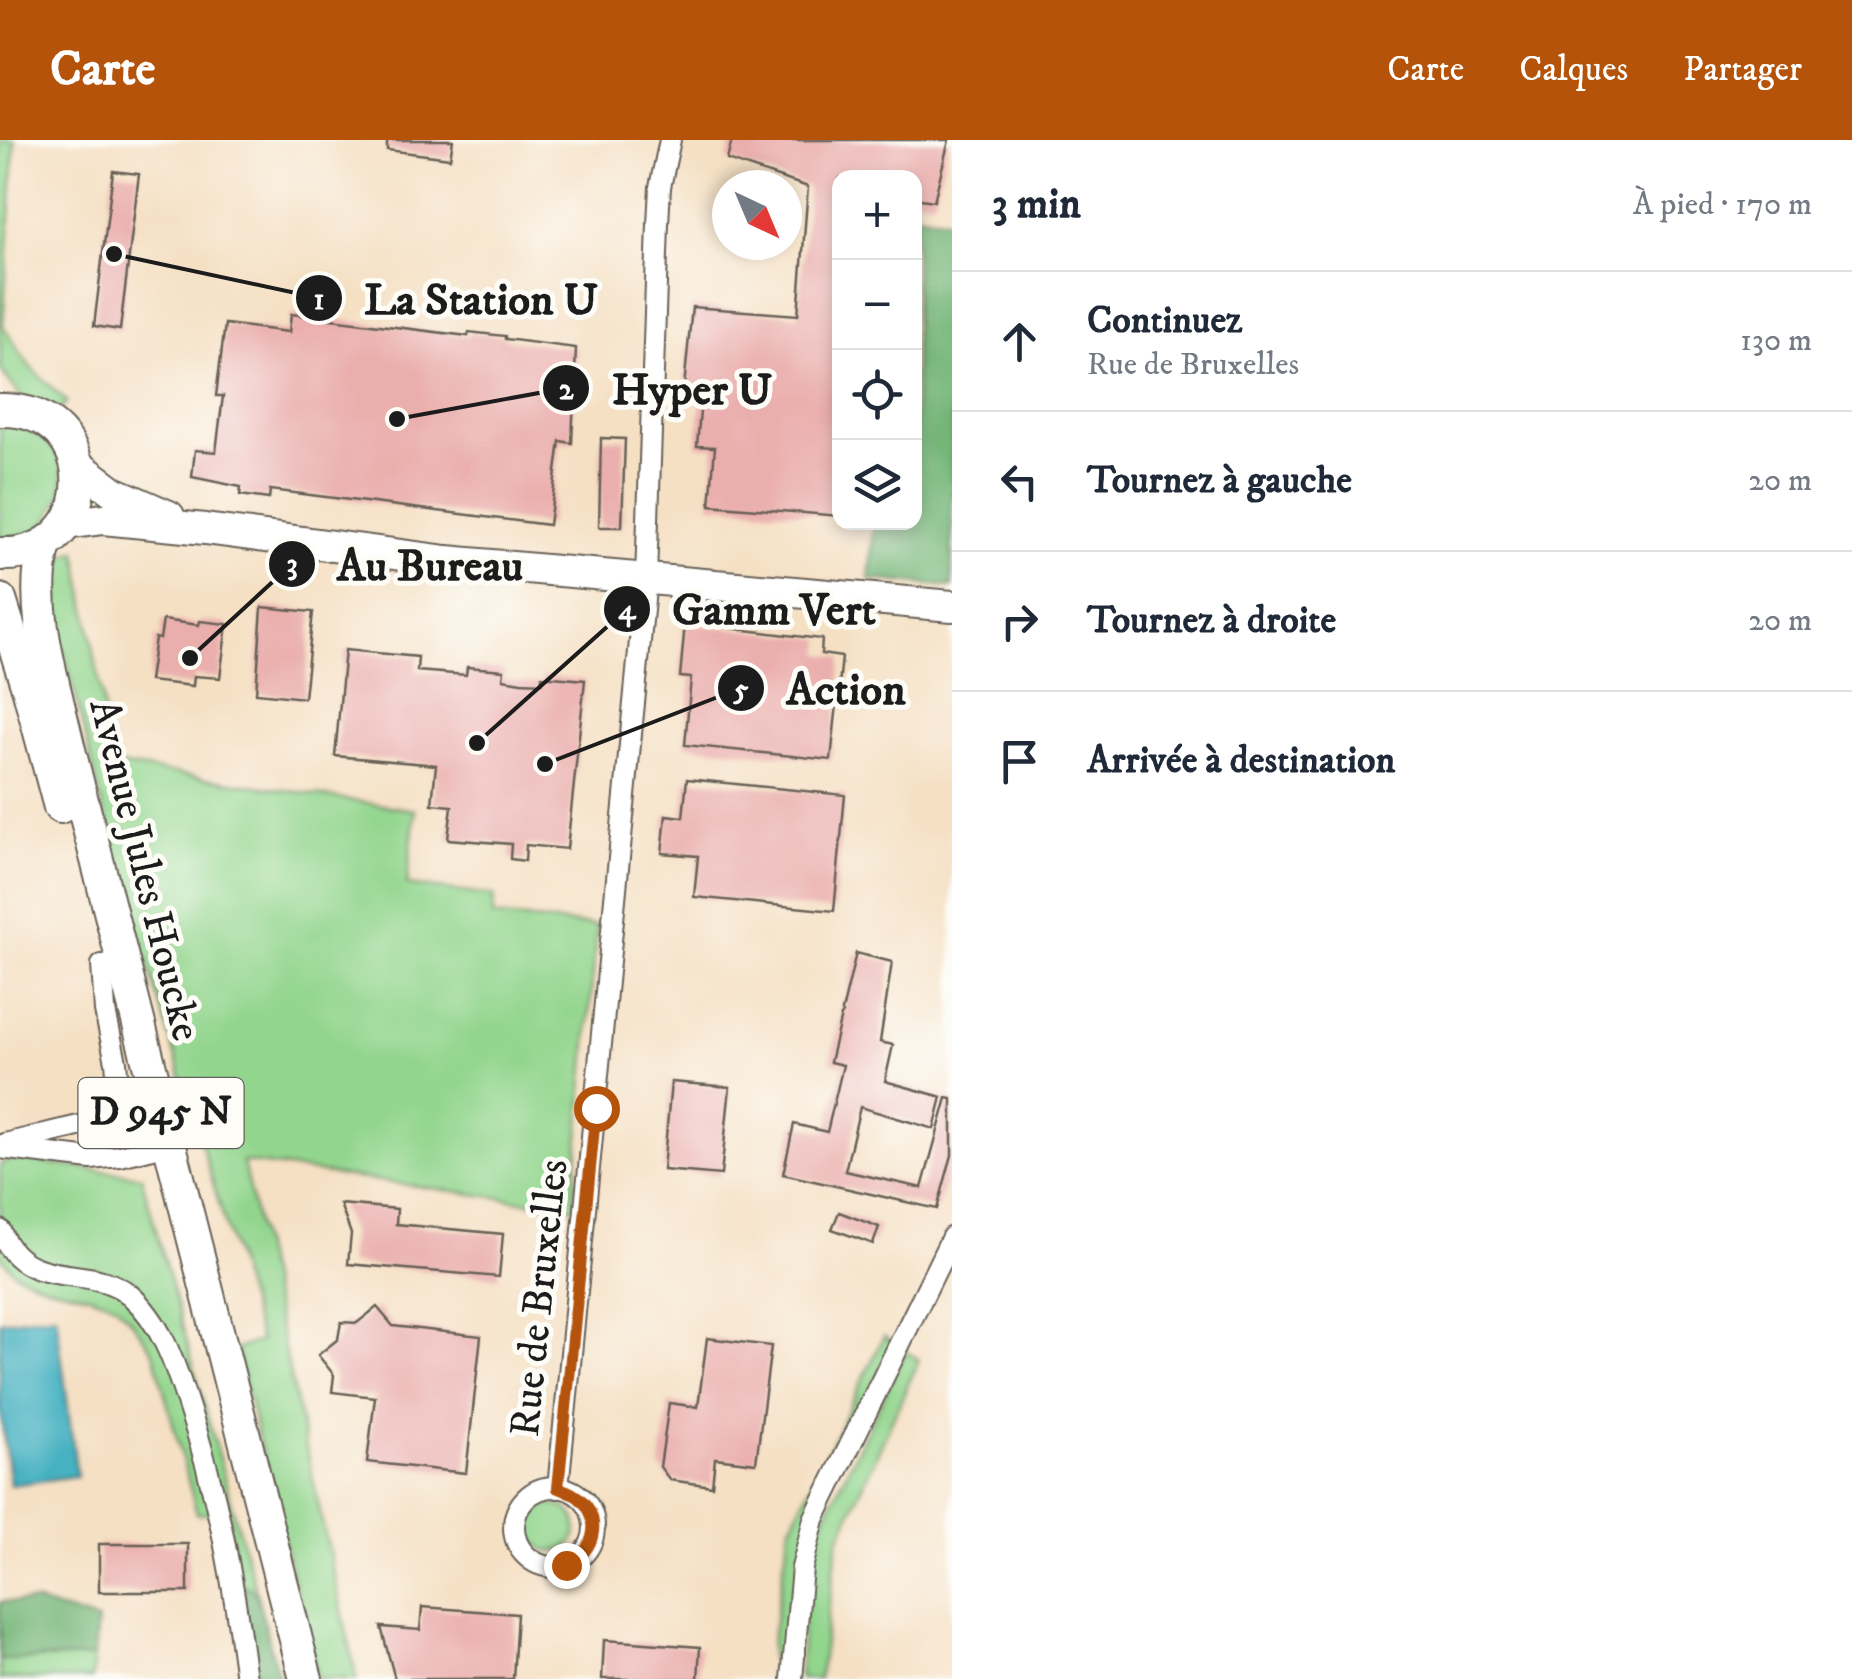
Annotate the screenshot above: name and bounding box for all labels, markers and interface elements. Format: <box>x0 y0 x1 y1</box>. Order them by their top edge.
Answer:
text: Carte <box>50 40 155 100</box>
text: Carte <box>1387 48 1464 92</box>
text: Calques <box>1519 48 1628 92</box>
text: Partager <box>1683 48 1802 92</box>
north arrow <box>712 170 802 260</box>
map controls <box>832 170 922 530</box>
button: + <box>832 170 922 260</box>
text: 3 min <box>992 179 1081 231</box>
text: À pied · 170 m <box>1633 185 1812 225</box>
button: − <box>832 260 922 350</box>
callout: La Station U <box>294 261 618 336</box>
text: La Station U <box>364 273 598 329</box>
text: 1 <box>313 282 325 319</box>
text: Continuez <box>1087 297 1243 345</box>
icon: ahead <box>992 314 1047 369</box>
text: 130 m <box>1740 321 1812 361</box>
text: Rue de Bruxelles <box>1087 345 1299 385</box>
button: locate <box>832 350 922 440</box>
callout: Hyper U <box>541 351 792 426</box>
text: Hyper U <box>612 363 772 419</box>
text: 2 <box>559 372 574 409</box>
button: layers <box>832 440 922 530</box>
icon: left <box>992 454 1047 509</box>
text: Tournez à gauche <box>1087 457 1352 505</box>
text: 20 m <box>1748 461 1812 501</box>
callout: Au Bureau <box>267 526 544 601</box>
text: Au Bureau <box>336 539 523 595</box>
text: 3 <box>286 547 298 584</box>
callout: Gamm Vert <box>602 571 896 646</box>
text: Gamm Vert <box>672 583 876 639</box>
text: 4 <box>618 592 637 629</box>
icon: right <box>992 594 1047 649</box>
text: Tournez à droite <box>1087 597 1336 645</box>
text: 20 m <box>1748 601 1812 641</box>
callout: Action <box>716 651 926 726</box>
text: Action <box>785 663 906 719</box>
text: 5 <box>733 672 749 709</box>
street label: Avenue Jules Houcke <box>76 694 212 1046</box>
icon: arrive <box>992 734 1047 789</box>
text: Arrivée à destination <box>1087 737 1395 785</box>
road number: D 945 N <box>79 1078 244 1148</box>
route start <box>574 1086 620 1132</box>
street label: Rue de Bruxelles <box>500 1157 580 1439</box>
route end <box>544 1543 590 1589</box>

